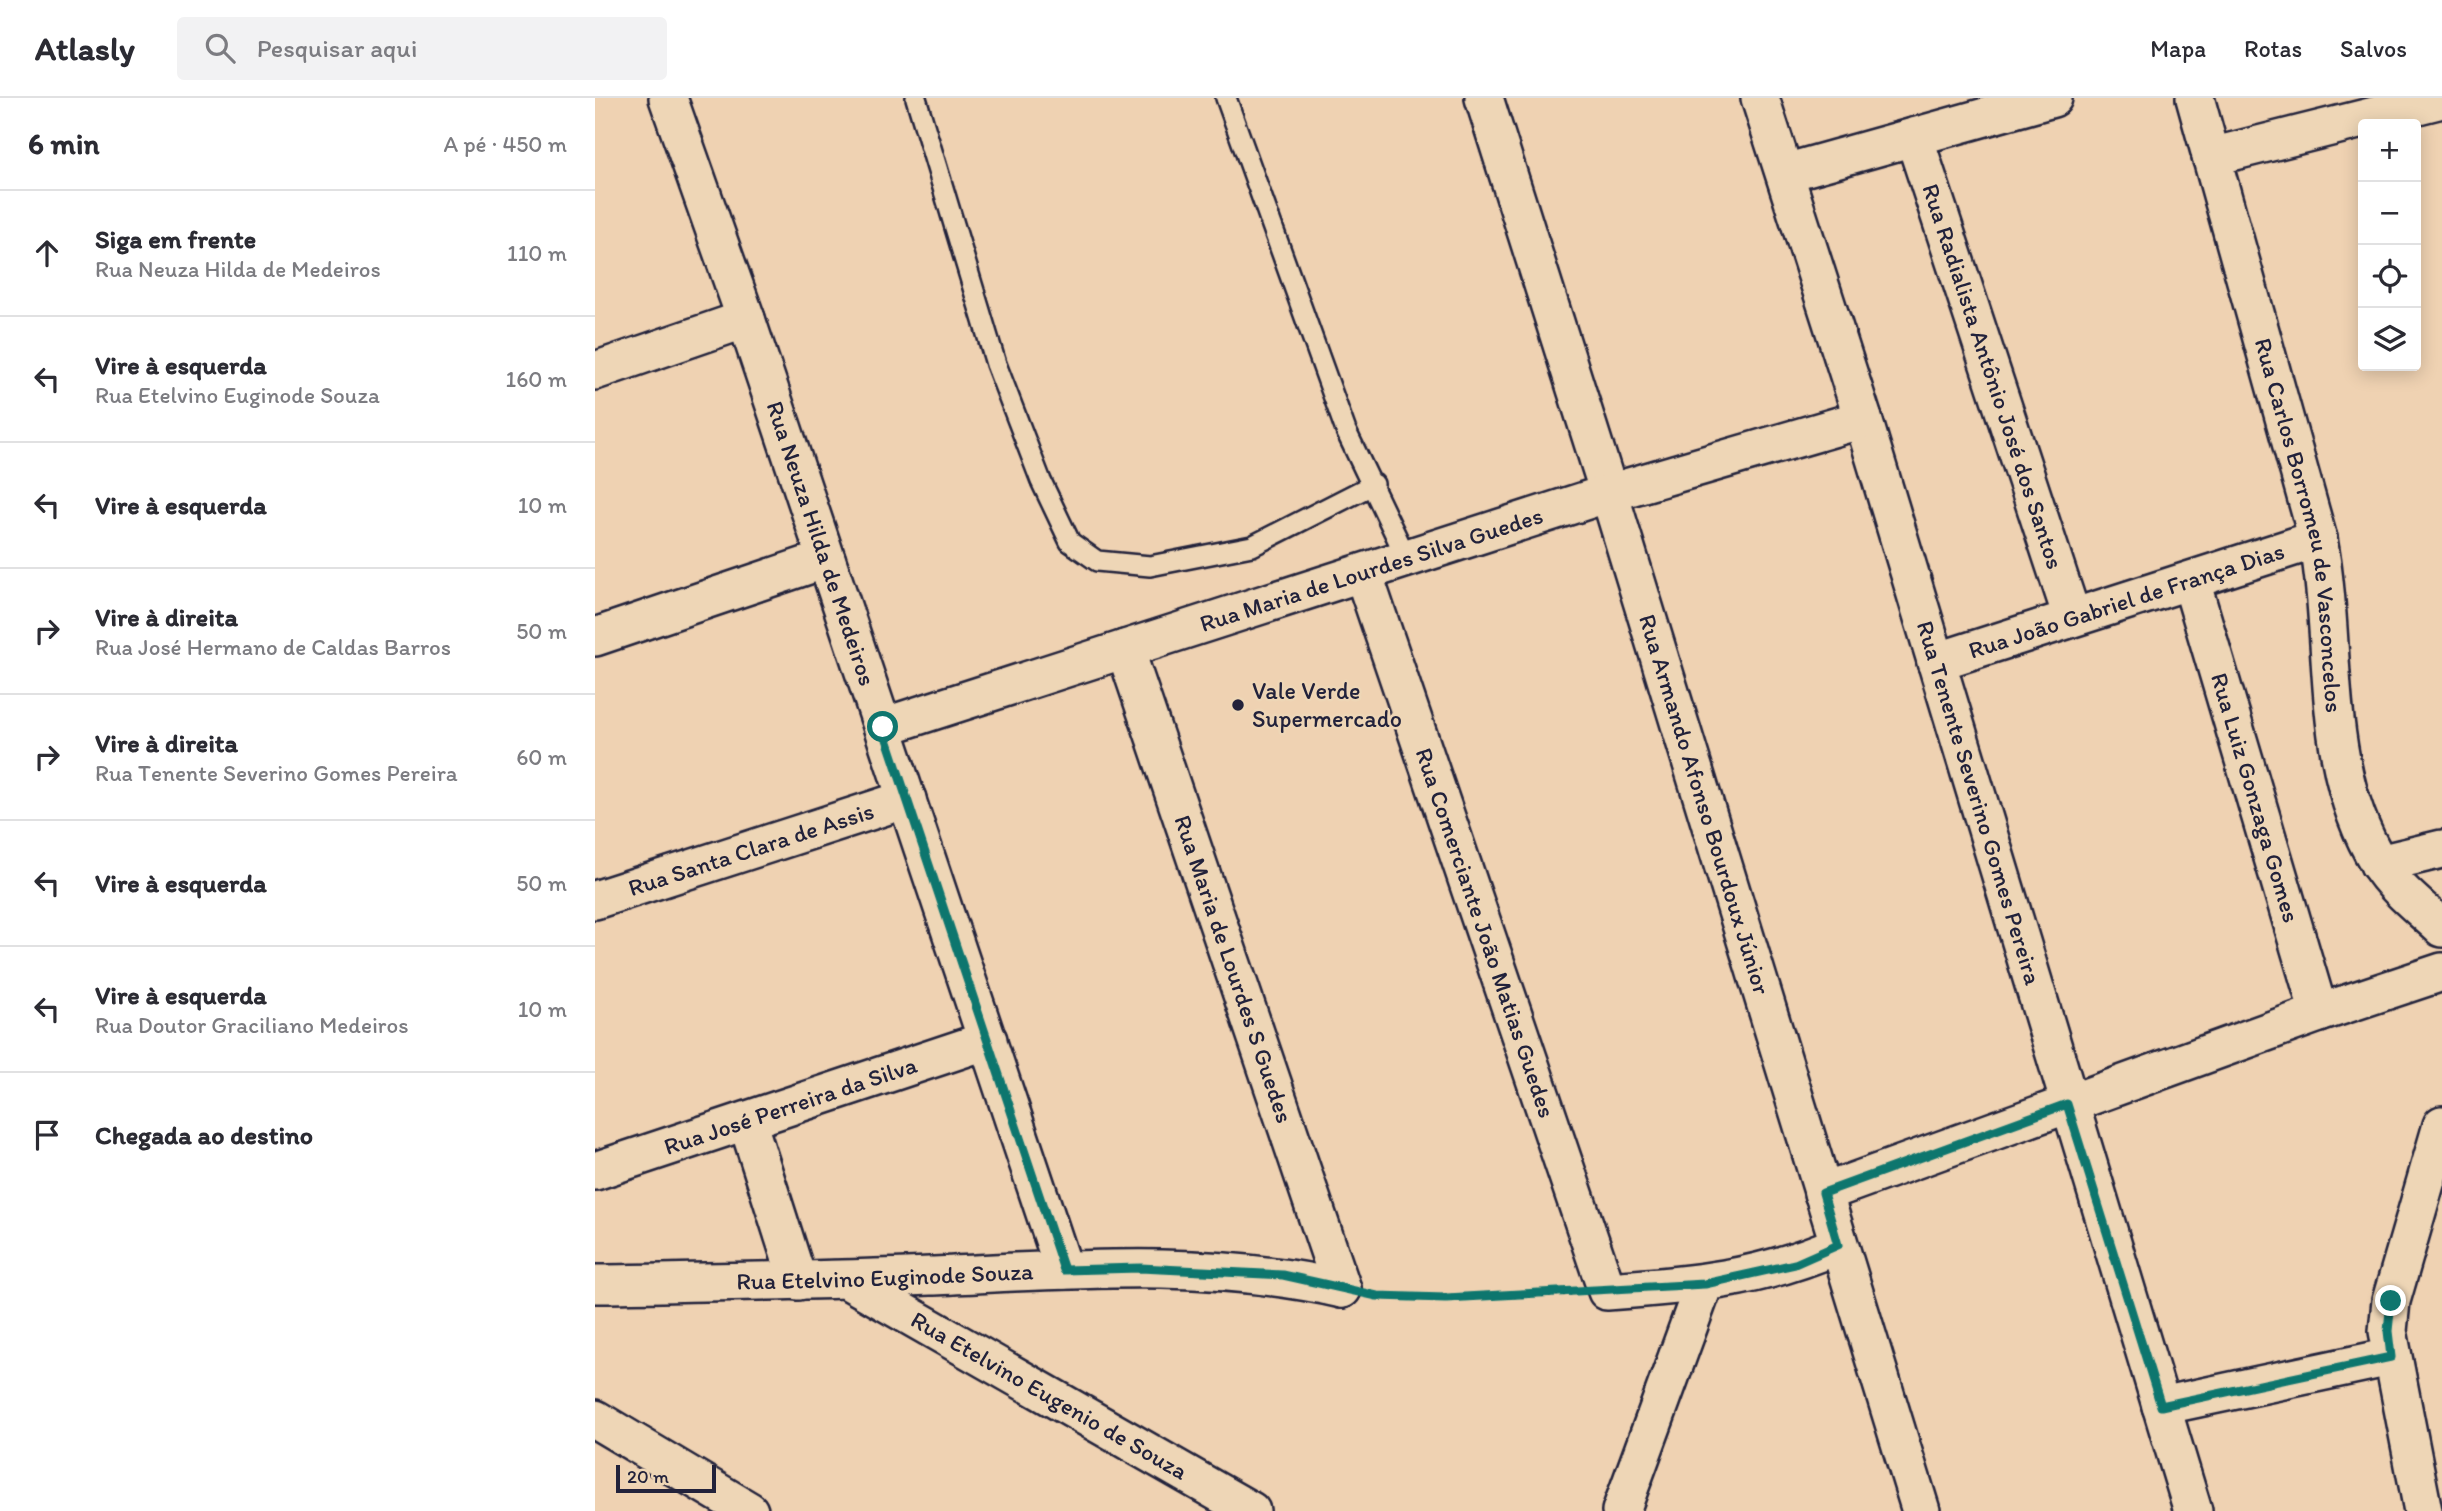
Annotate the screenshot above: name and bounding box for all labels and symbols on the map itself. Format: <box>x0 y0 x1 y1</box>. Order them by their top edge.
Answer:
street label: Rua Radialista Antônio José dos Santos <box>1916 180 2070 573</box>
street label: Rua Carlos Borromeu de Vasconcelos <box>2249 335 2349 714</box>
street label: Rua Neuza Hilda de Medeiros <box>760 397 883 689</box>
street label: Rua Maria de Lourdes Silva Guedes <box>1196 500 1546 638</box>
street label: Rua João Gabriel de França Dias <box>1965 536 2288 665</box>
street label: Rua Armando Afonso Bourdoux Júnior <box>1633 611 1777 998</box>
street label: Rua Tenente Severino Gomes Pereira <box>1911 617 2048 989</box>
street label: Rua Luiz Gonzaga Gomes <box>2205 669 2306 926</box>
place label: Vale Verde Supermercado <box>1252 676 1402 733</box>
marker: Vale Verde Supermercado <box>1230 697 1246 713</box>
route start <box>867 711 898 742</box>
street label: Rua Comerciante João Matias Guedes <box>1409 744 1562 1121</box>
street label: Rua Santa Clara de Assis <box>624 796 877 902</box>
street label: Rua Maria de Lourdes S Guedes <box>1168 811 1300 1127</box>
street label: Rua José Perreira da Silva <box>660 1050 921 1161</box>
street label: Rua Etelvino Euginode Souza <box>736 1256 1035 1296</box>
route end <box>2375 1285 2406 1316</box>
street label: Rua Etelvino Eugenio de Souza <box>906 1305 1194 1486</box>
scale bar <box>616 1462 716 1494</box>

